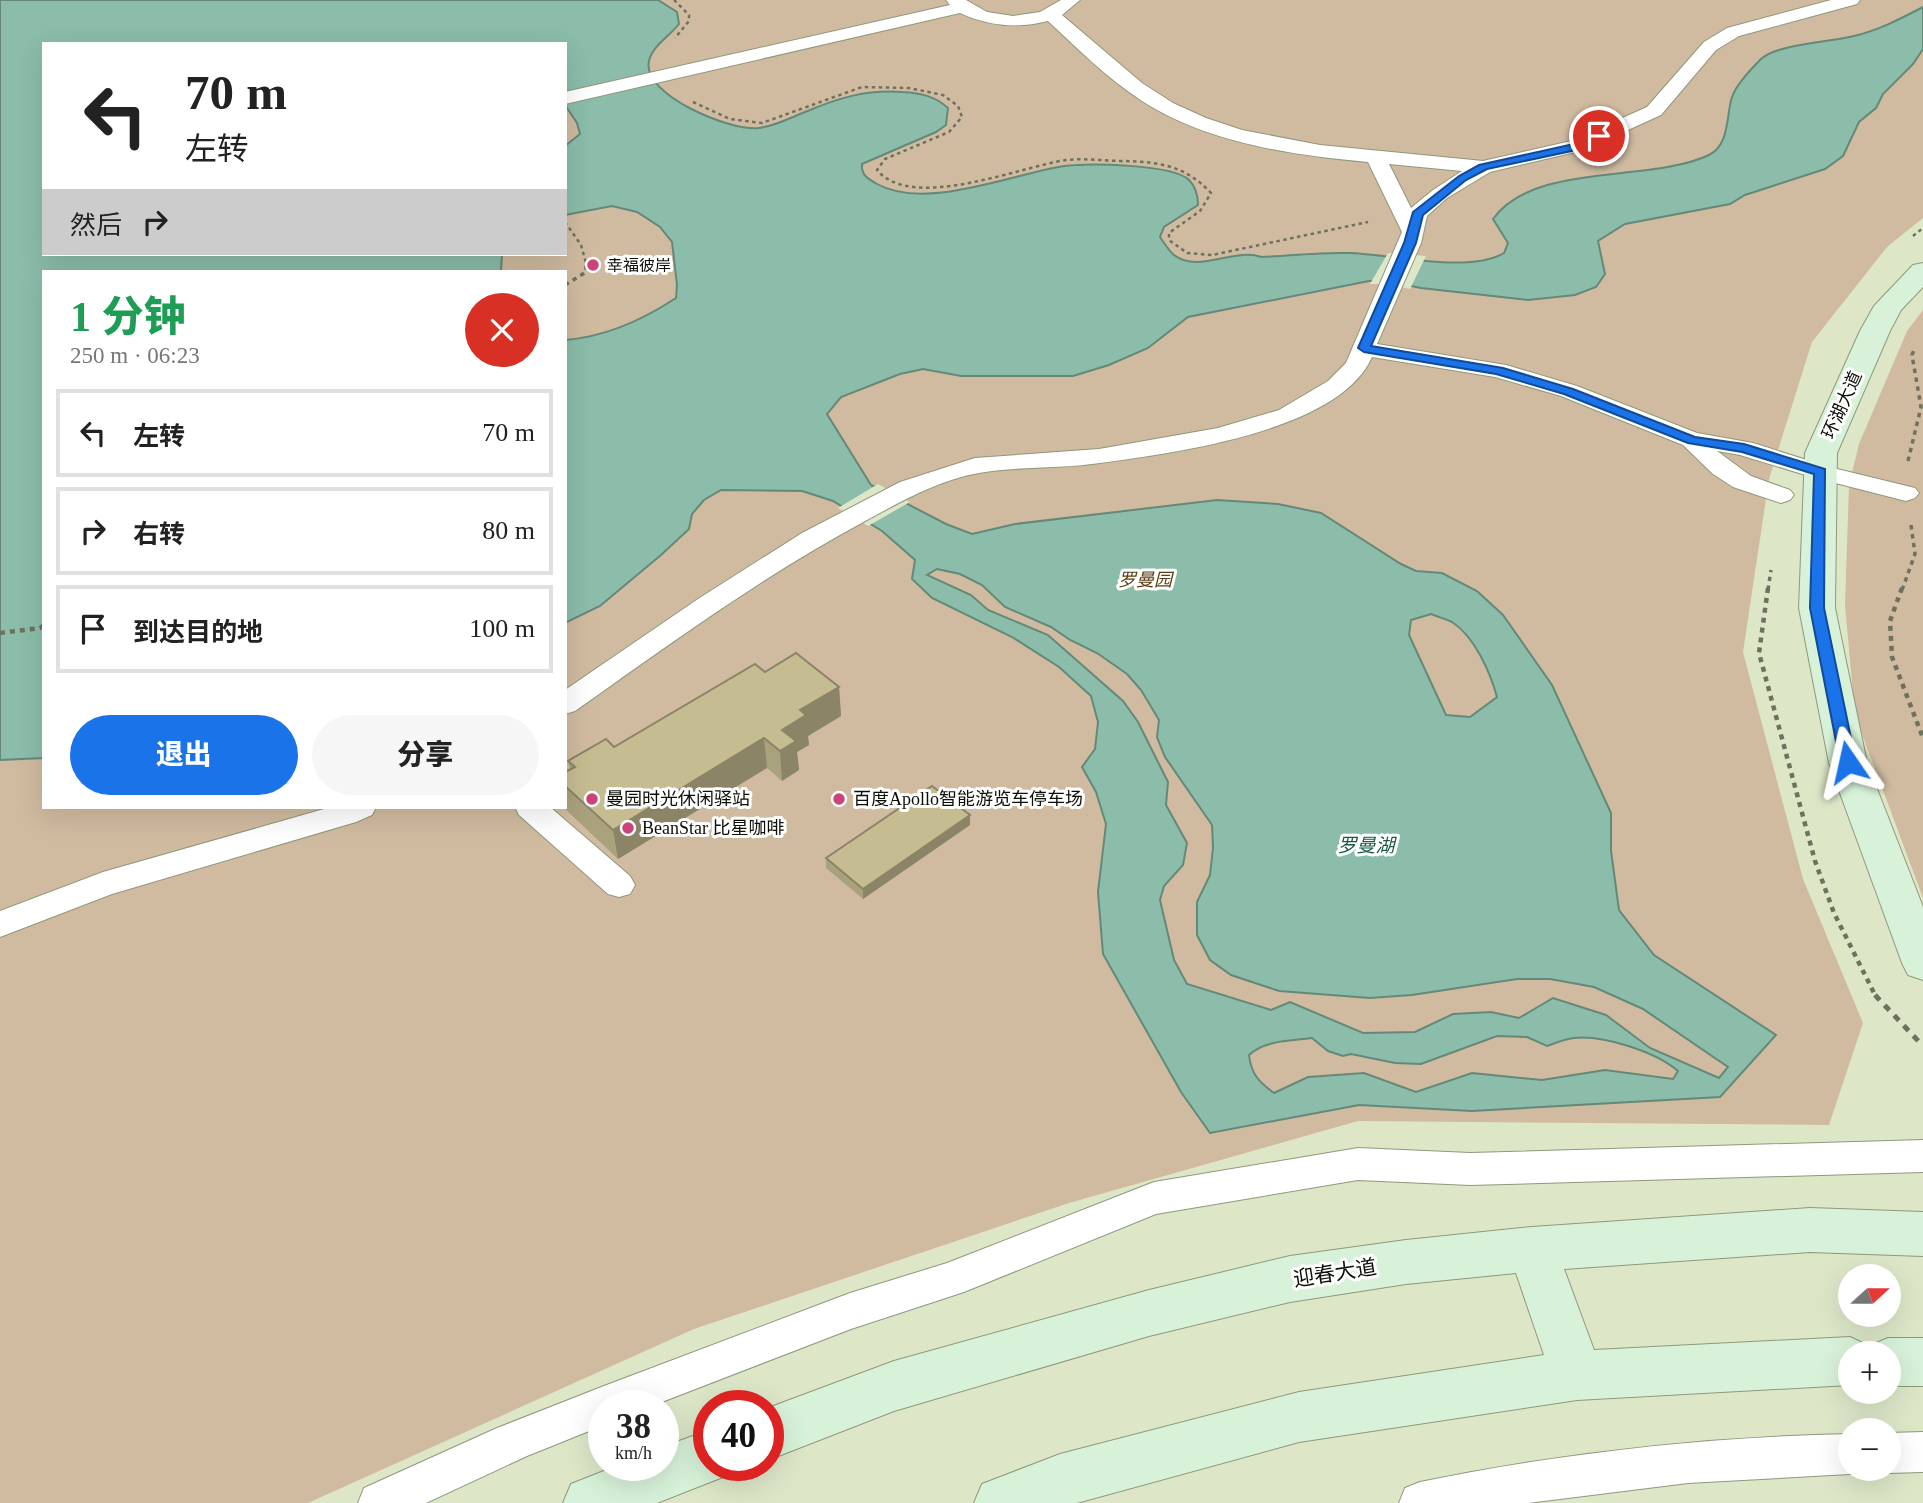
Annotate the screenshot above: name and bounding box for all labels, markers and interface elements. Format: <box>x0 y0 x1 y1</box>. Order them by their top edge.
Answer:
text: 70 m <box>185 65 287 120</box>
icon: left <box>70 70 161 161</box>
pin <box>1569 106 1629 166</box>
icon: arrive <box>1580 117 1618 155</box>
text: 左转 <box>185 131 249 167</box>
icon: right <box>136 203 174 241</box>
text: 然后 <box>70 211 122 240</box>
marker: 幸福彼岸 <box>585 257 601 273</box>
place label: 幸福彼岸 <box>607 257 671 274</box>
button: close <box>465 293 539 367</box>
text: 1 分钟 <box>70 294 186 340</box>
text: 250 m · 06:23 <box>70 343 200 368</box>
street label: 环湖大道 <box>1818 368 1866 442</box>
icon: left <box>74 414 112 452</box>
text: 70 m <box>482 418 535 447</box>
text: 左转 <box>133 422 185 451</box>
icon: right <box>74 512 112 550</box>
text: 80 m <box>482 516 535 545</box>
text: 右转 <box>133 520 185 549</box>
park label: 罗曼园 <box>1118 570 1175 590</box>
icon: arrive <box>74 610 112 648</box>
text: 100 m <box>469 614 535 643</box>
text: 到达目的地 <box>133 618 263 647</box>
button: 退出 <box>70 715 298 795</box>
button: 分享 <box>312 715 539 795</box>
position arrow <box>1811 725 1885 799</box>
place label: 曼园时光休闲驿站 <box>606 789 750 809</box>
place label: 百度Apollo智能游览车停车场 <box>853 789 1083 809</box>
marker: 曼园时光休闲驿站 <box>584 791 600 807</box>
marker: 百度Apollo智能游览车停车场 <box>831 791 847 807</box>
place label: BeanStar 比星咖啡 <box>642 818 784 838</box>
marker: BeanStar 比星咖啡 <box>620 820 636 836</box>
water label: 罗曼湖 <box>1337 835 1397 856</box>
street label: 迎春大道 <box>1292 1255 1378 1291</box>
north arrow <box>1838 1264 1900 1326</box>
map controls <box>1838 1264 1901 1481</box>
button: + <box>1838 1341 1901 1404</box>
speed limit sign: 40 <box>693 1390 784 1481</box>
text: 38 <box>616 1407 651 1446</box>
button: − <box>1838 1418 1901 1481</box>
text: km/h <box>615 1443 652 1463</box>

